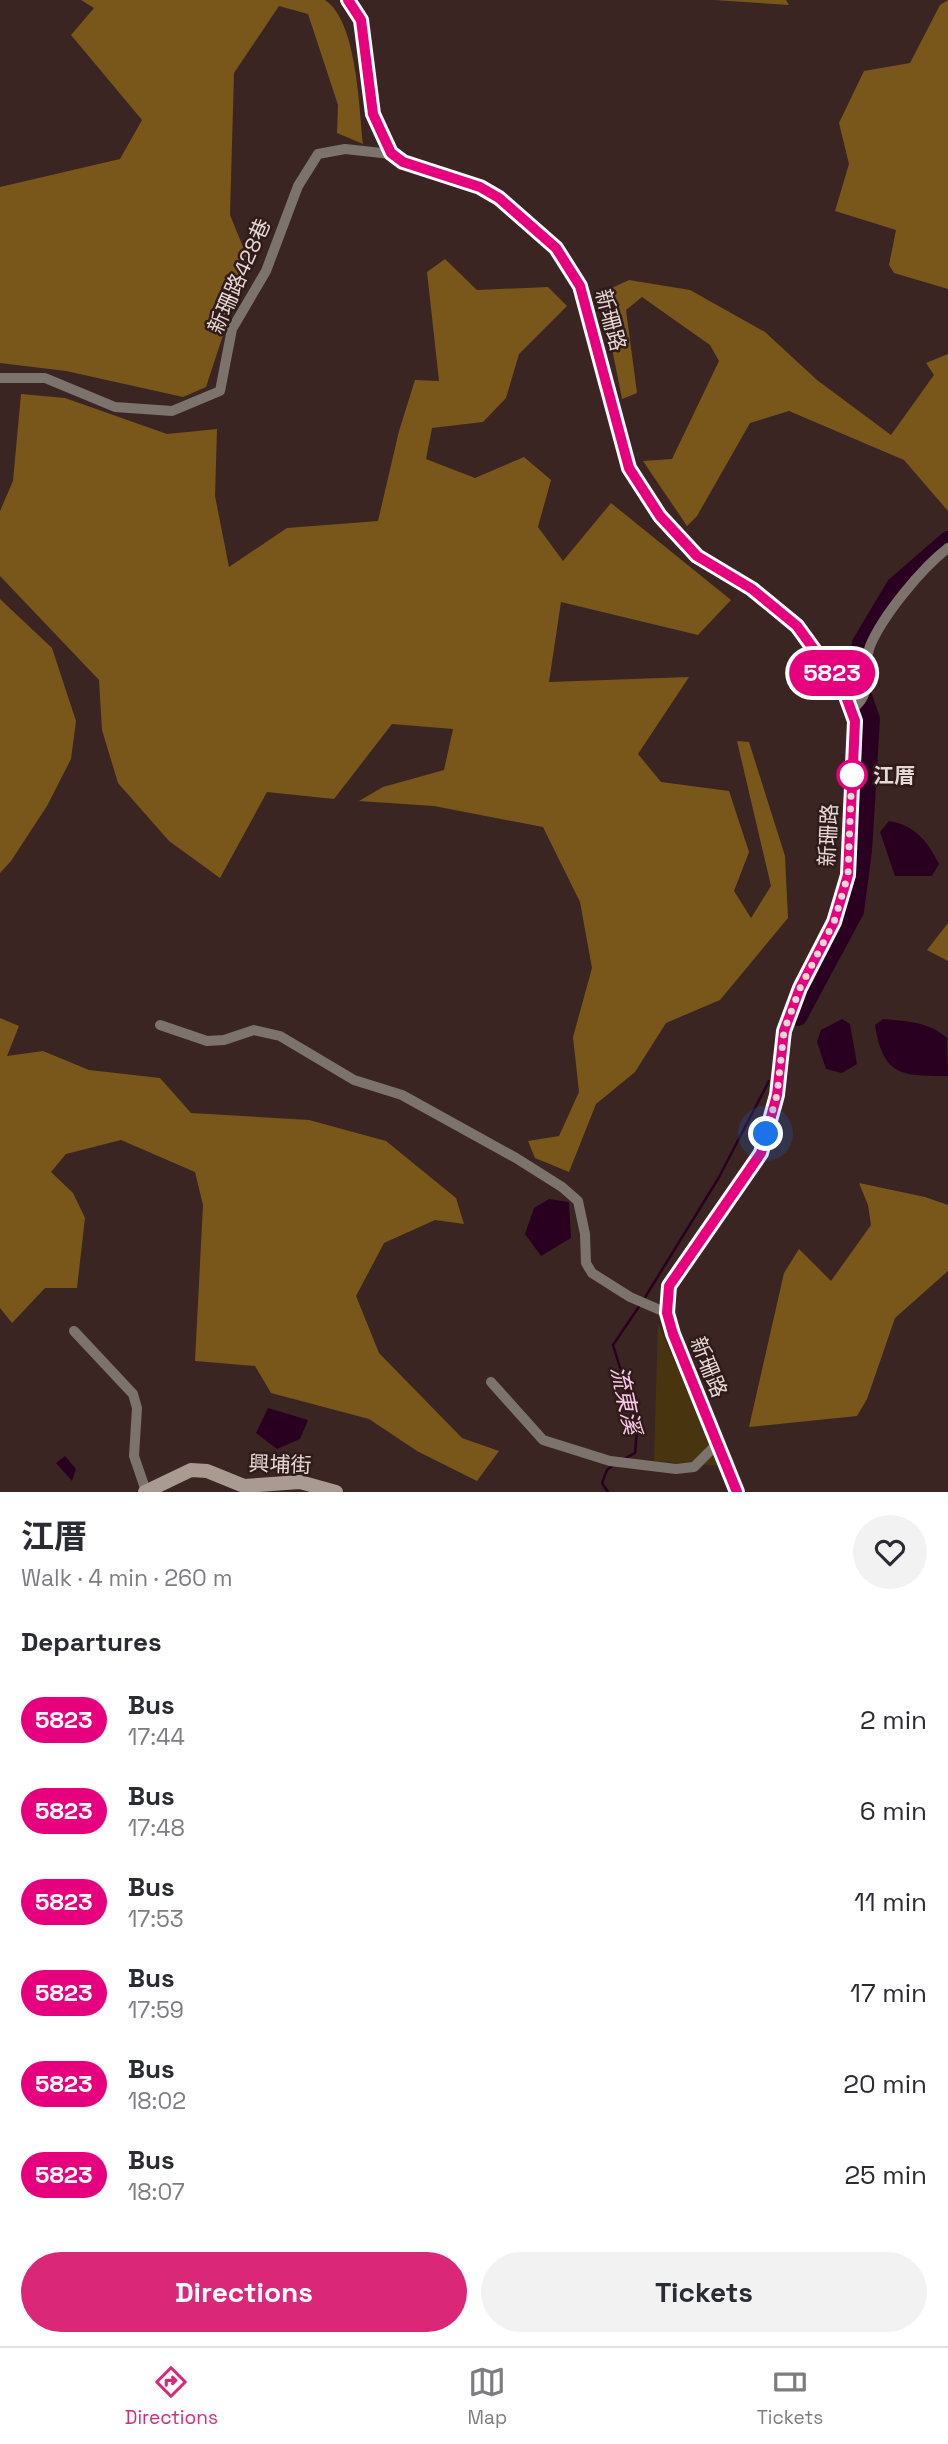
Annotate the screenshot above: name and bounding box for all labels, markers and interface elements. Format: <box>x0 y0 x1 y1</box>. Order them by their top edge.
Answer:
street label: 新珊路428巷 <box>202 214 276 338</box>
street label: 新珊路 <box>590 286 632 354</box>
line badge: 5823 <box>783 650 881 696</box>
text: 5823 <box>803 657 861 688</box>
marker: 江厝 <box>837 760 867 790</box>
place label: 江厝 <box>873 762 915 789</box>
street label: 新珊路 <box>813 803 843 867</box>
your location <box>748 1116 783 1151</box>
street label: 新珊路 <box>685 1333 733 1401</box>
water label: 流東溪 <box>604 1363 648 1440</box>
street label: 興埔街 <box>248 1449 312 1479</box>
button: heart <box>853 1515 927 1589</box>
text: 江厝 <box>21 1516 87 1558</box>
text: Walk · 4 min · 260 m <box>21 1563 233 1593</box>
text: Departures <box>21 1625 162 1659</box>
text: Bus <box>128 1688 175 1722</box>
text: 2 min <box>860 1703 927 1737</box>
text: 5823 <box>35 1704 93 1735</box>
text: 17:44 <box>128 1722 185 1752</box>
text: Bus <box>128 1779 175 1813</box>
text: 6 min <box>860 1794 927 1828</box>
text: 5823 <box>35 1795 93 1826</box>
text: 17:48 <box>128 1813 185 1843</box>
text: Bus <box>128 1870 175 1904</box>
text: 11 min <box>854 1885 927 1919</box>
text: 5823 <box>35 1886 93 1917</box>
text: 17:53 <box>128 1904 184 1934</box>
text: Bus <box>128 1961 175 1995</box>
text: 17 min <box>850 1976 927 2010</box>
text: 5823 <box>35 1977 93 2008</box>
text: 17:59 <box>128 1995 184 2025</box>
text: Bus <box>128 2052 175 2086</box>
text: 20 min <box>843 2067 927 2101</box>
text: 5823 <box>35 2068 93 2099</box>
text: 18:02 <box>128 2086 186 2116</box>
text: Bus <box>128 2143 175 2177</box>
text: 25 min <box>844 2158 927 2192</box>
text: 5823 <box>35 2159 93 2190</box>
text: 18:07 <box>128 2177 185 2207</box>
button: Directions <box>21 2252 467 2332</box>
button: Tickets <box>481 2252 927 2332</box>
tab: Directions <box>125 2363 218 2430</box>
tab: Map <box>468 2363 507 2430</box>
tab: Tickets <box>757 2363 823 2430</box>

